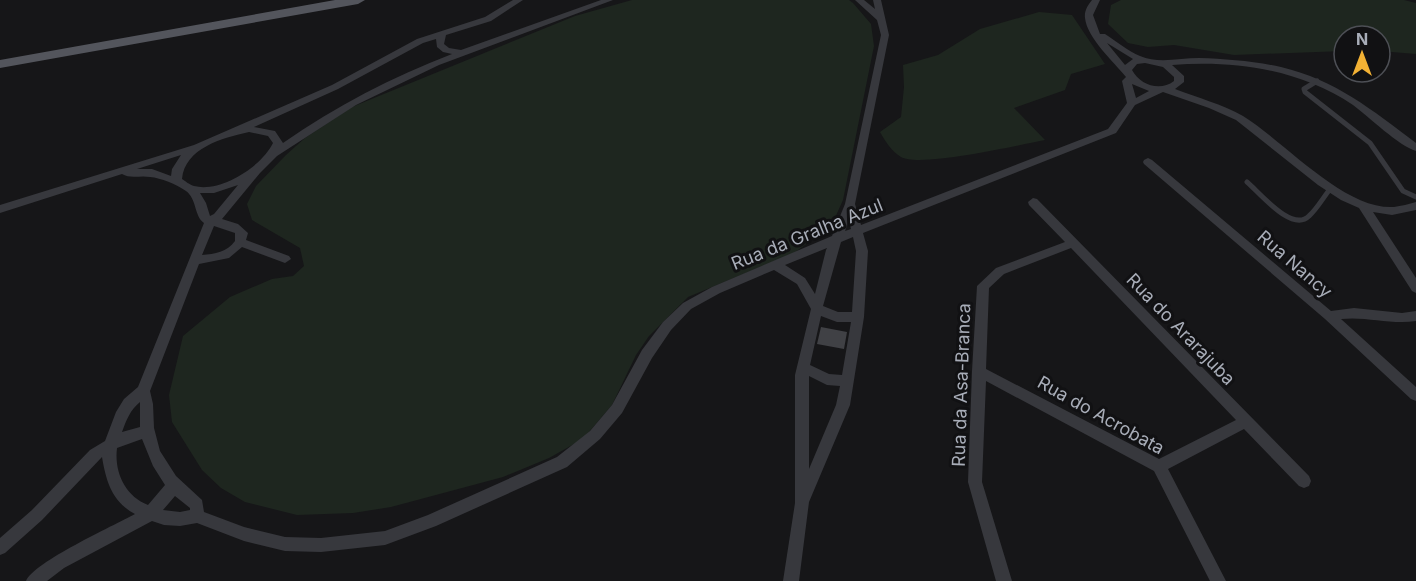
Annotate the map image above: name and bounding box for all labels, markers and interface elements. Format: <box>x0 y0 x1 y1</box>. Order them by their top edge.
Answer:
north arrow <box>1332 24 1392 84</box>
text: N <box>1356 29 1368 49</box>
street label: Rua da Gralha Azul <box>728 194 886 274</box>
street label: Rua Nancy <box>1253 226 1337 302</box>
street label: Rua do Ararajuba <box>1122 269 1240 389</box>
street label: Rua da Asa-Branca <box>948 303 974 467</box>
street label: Rua do Acrobata <box>1034 371 1168 459</box>

